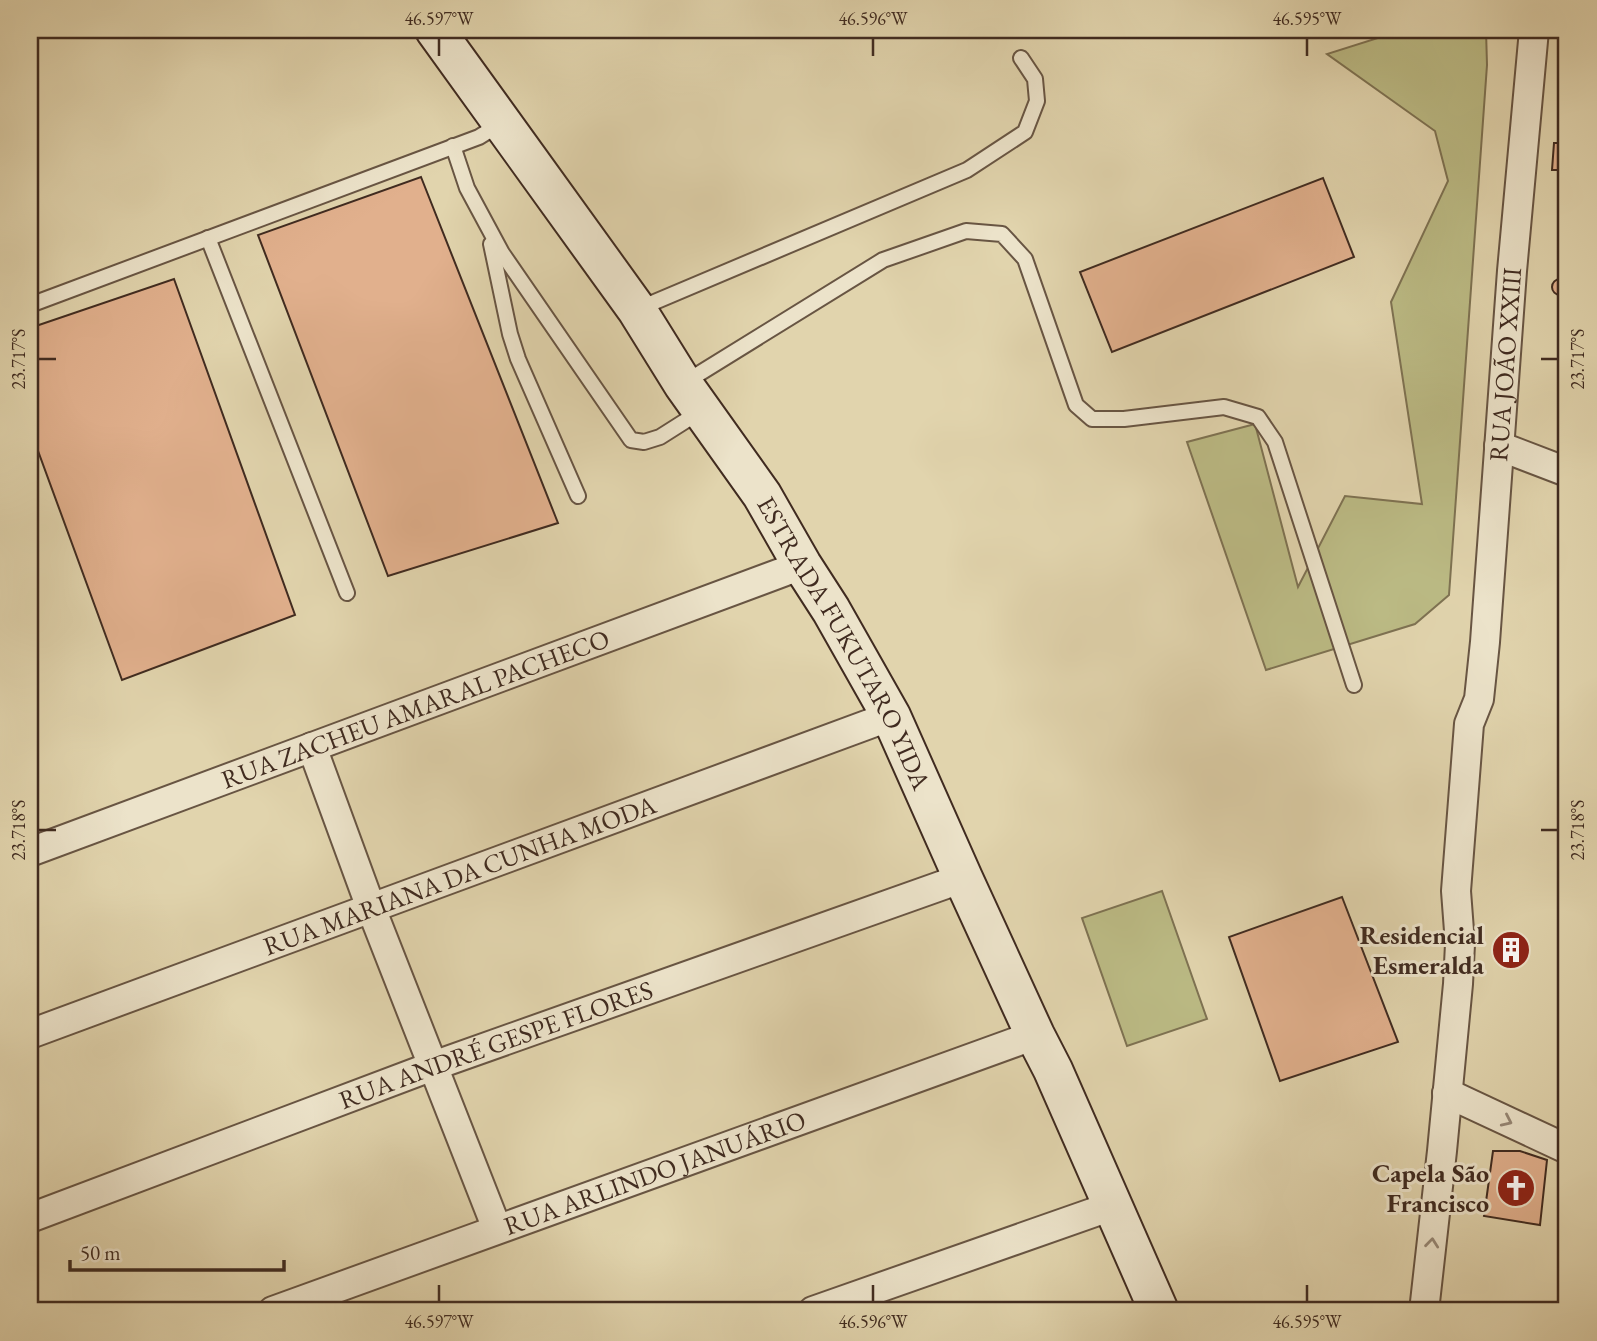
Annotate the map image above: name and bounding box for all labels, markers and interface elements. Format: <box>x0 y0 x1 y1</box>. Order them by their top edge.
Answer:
text: 46.597°W <box>404 7 474 30</box>
text: 46.596°W <box>838 7 908 30</box>
text: 46.595°W <box>1272 7 1342 30</box>
street label: RUA JOÃO XXIII <box>1481 266 1529 463</box>
text: 23.717°S <box>7 329 30 389</box>
text: 23.717°S <box>1566 329 1589 389</box>
street label: ESTRADA FUKUTARO YIDA <box>749 490 939 796</box>
street label: RUA ZACHEU AMARAL PACHECO <box>216 621 614 796</box>
street label: RUA MARIANA DA CUNHA MODA <box>259 787 662 963</box>
text: 23.718°S <box>7 800 30 860</box>
text: 23.718°S <box>1566 800 1589 860</box>
place label: Residencial Esmeralda <box>1360 918 1485 982</box>
building icon: Residencial Esmeralda <box>1490 929 1532 971</box>
street label: RUA ANDRÉ GESPE FLORES <box>334 972 657 1117</box>
street label: RUA ARLINDO JANUÁRIO <box>499 1102 810 1243</box>
one-way arrow <box>1500 1113 1512 1127</box>
place label: Capela São Francisco <box>1372 1156 1489 1220</box>
church icon: Capela São Francisco <box>1495 1167 1537 1209</box>
scale bar <box>70 1229 284 1273</box>
one-way arrow <box>1424 1238 1439 1249</box>
text: 50 m <box>80 1239 121 1266</box>
text: 46.597°W <box>404 1310 474 1333</box>
text: 46.596°W <box>838 1310 908 1333</box>
text: 46.595°W <box>1272 1310 1342 1333</box>

